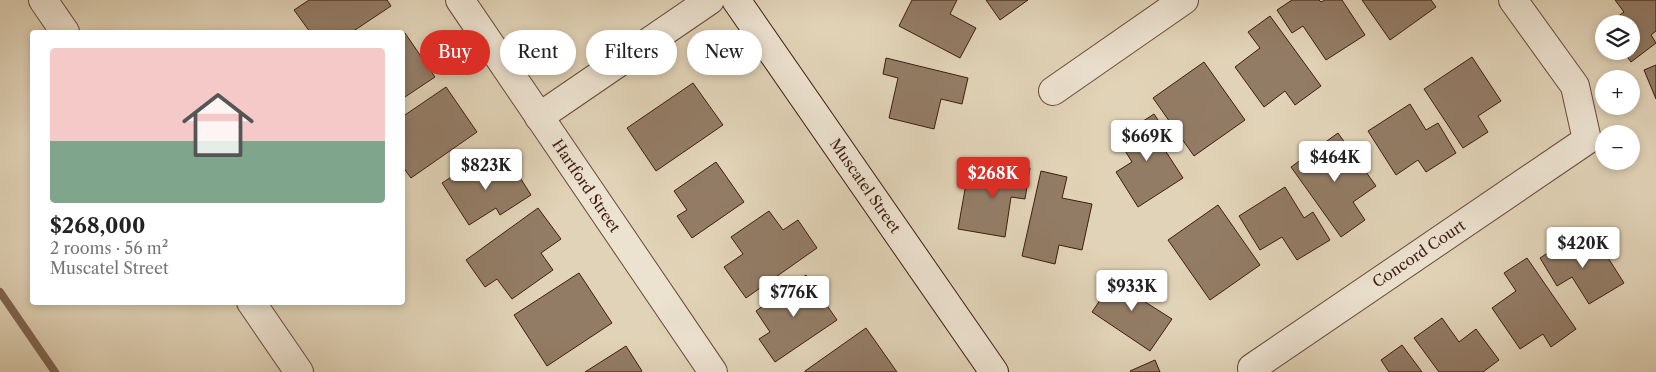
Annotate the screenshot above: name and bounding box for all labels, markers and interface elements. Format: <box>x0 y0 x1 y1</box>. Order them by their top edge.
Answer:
map controls <box>1595 15 1640 170</box>
button: layers <box>1595 15 1640 60</box>
chip: Buy <box>420 30 490 75</box>
chip: Rent <box>500 30 576 75</box>
chip: Filters <box>586 30 677 75</box>
chip: New <box>687 30 762 75</box>
button: + <box>1595 70 1640 115</box>
icon: home <box>173 80 263 170</box>
pin: $669K <box>1112 120 1182 162</box>
button: − <box>1595 125 1640 170</box>
text: $669K <box>1122 126 1172 146</box>
street label: Hartford Street <box>548 135 625 237</box>
street label: Muscatel Street <box>826 135 905 237</box>
pin: $464K <box>1300 140 1370 183</box>
text: $464K <box>1310 147 1360 167</box>
pin: $823K <box>451 148 521 191</box>
text: $823K <box>461 155 511 175</box>
pin: $268K <box>958 156 1028 199</box>
text: $268K <box>968 163 1018 183</box>
text: $268,000 <box>50 213 145 238</box>
street label: Concord Court <box>1369 215 1469 292</box>
pin: $420K <box>1548 226 1618 269</box>
text: $420K <box>1558 233 1608 253</box>
text: 2 rooms · 56 m² <box>50 238 168 258</box>
text: Muscatel Street <box>50 258 169 278</box>
pin: $933K <box>1097 270 1167 312</box>
pin: $776K <box>759 276 829 318</box>
text: $933K <box>1107 276 1157 296</box>
text: $776K <box>770 282 818 302</box>

